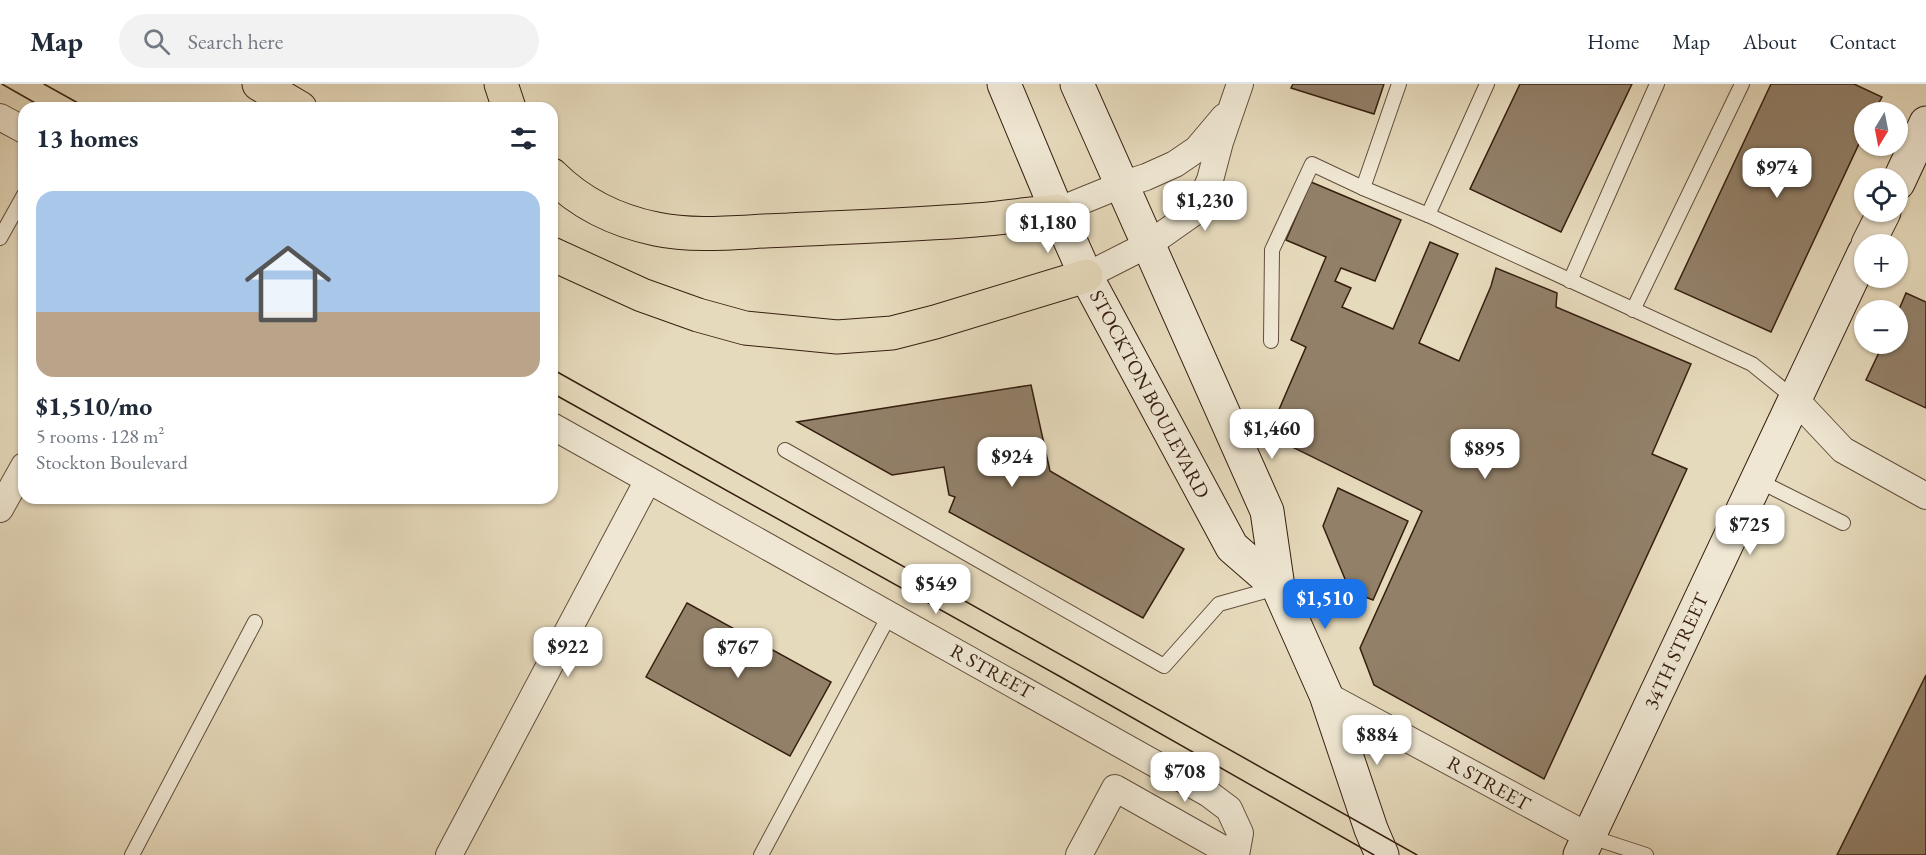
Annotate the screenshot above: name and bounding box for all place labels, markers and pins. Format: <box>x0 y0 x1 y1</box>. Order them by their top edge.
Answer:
pin: $974 <box>1741 148 1813 199</box>
pin: $1,230 <box>1156 181 1254 232</box>
pin: $1,180 <box>999 203 1097 254</box>
pin: $1,460 <box>1223 409 1321 460</box>
pin: $895 <box>1449 429 1521 480</box>
pin: $924 <box>976 437 1048 488</box>
pin: $725 <box>1714 505 1786 556</box>
pin: $549 <box>900 564 972 615</box>
pin: $1,510 <box>1276 579 1374 630</box>
pin: $922 <box>532 627 604 678</box>
pin: $767 <box>702 628 774 679</box>
pin: $884 <box>1341 715 1413 766</box>
pin: $708 <box>1149 752 1221 803</box>

